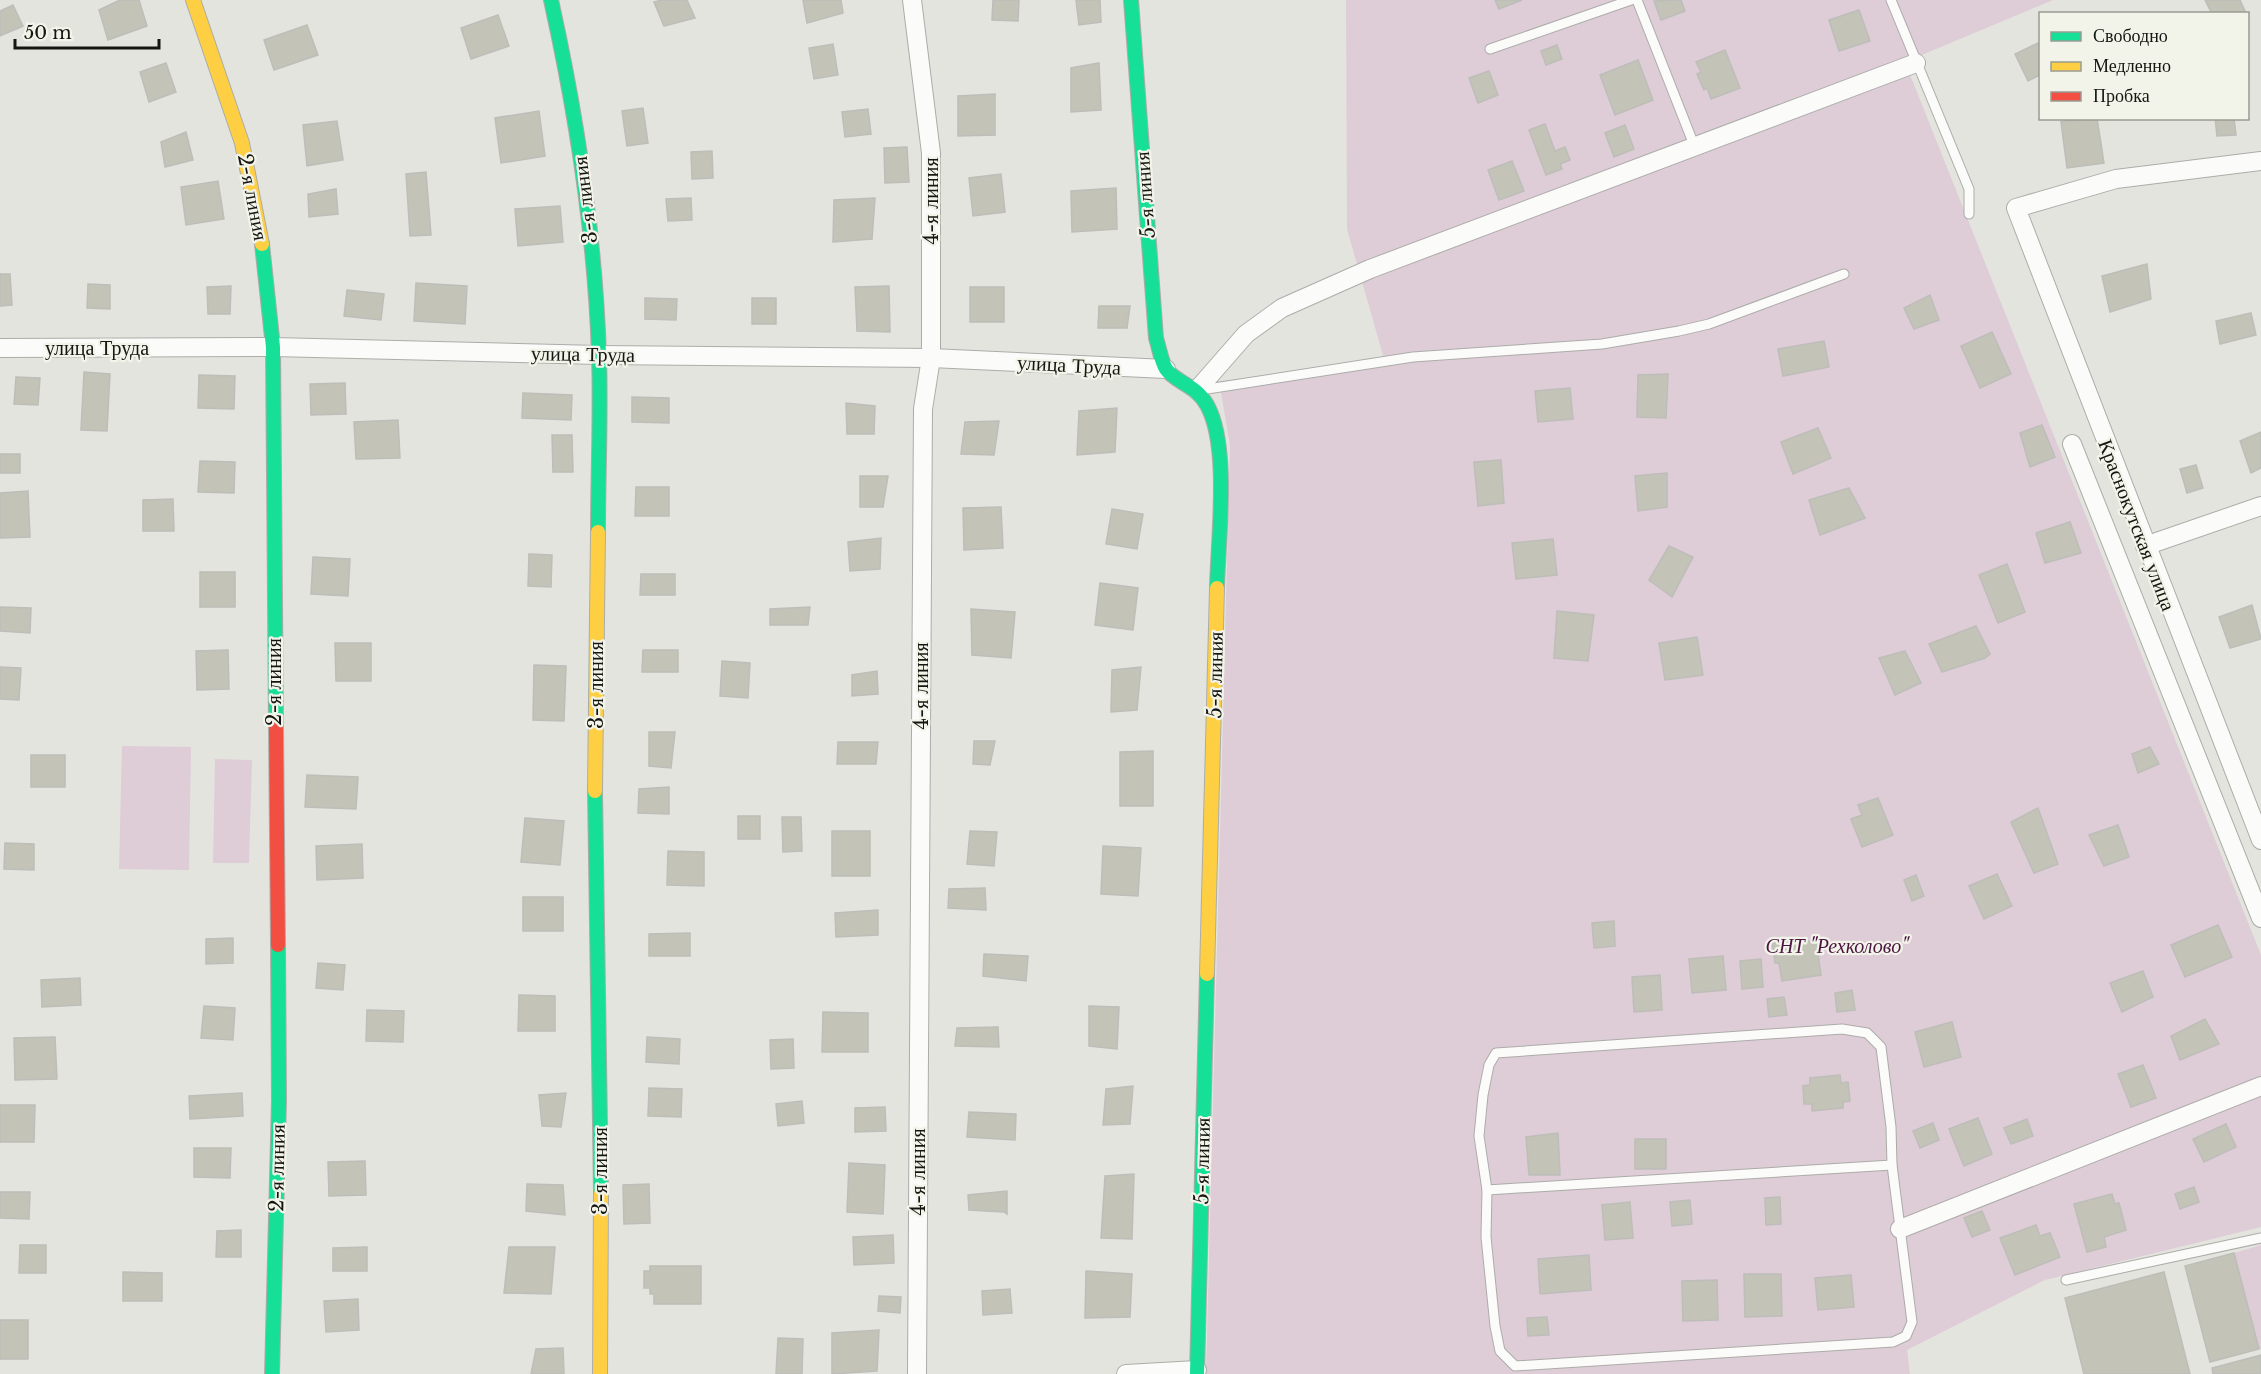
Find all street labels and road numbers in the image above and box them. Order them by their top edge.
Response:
street label: 5-я линия [1130,151,1160,239]
street label: 2-я линия [233,152,273,242]
street label: 3-я линия [568,155,602,245]
street label: 4-я линия [919,157,943,245]
street label: улица Труда [45,336,149,360]
street label: улица Труда [531,341,635,367]
street label: улица Труда [1016,350,1122,380]
street label: Краснокутская улица [2093,436,2181,614]
street label: 5-я линия [1202,631,1228,719]
street label: 2-я линия [262,638,286,726]
street label: 3-я линия [584,641,608,729]
street label: 4-я линия [909,642,933,730]
street label: 5-я линия [1189,1117,1215,1205]
street label: 2-я линия [264,1124,290,1212]
street label: 3-я линия [588,1127,612,1215]
street label: 4-я линия [906,1128,930,1216]

